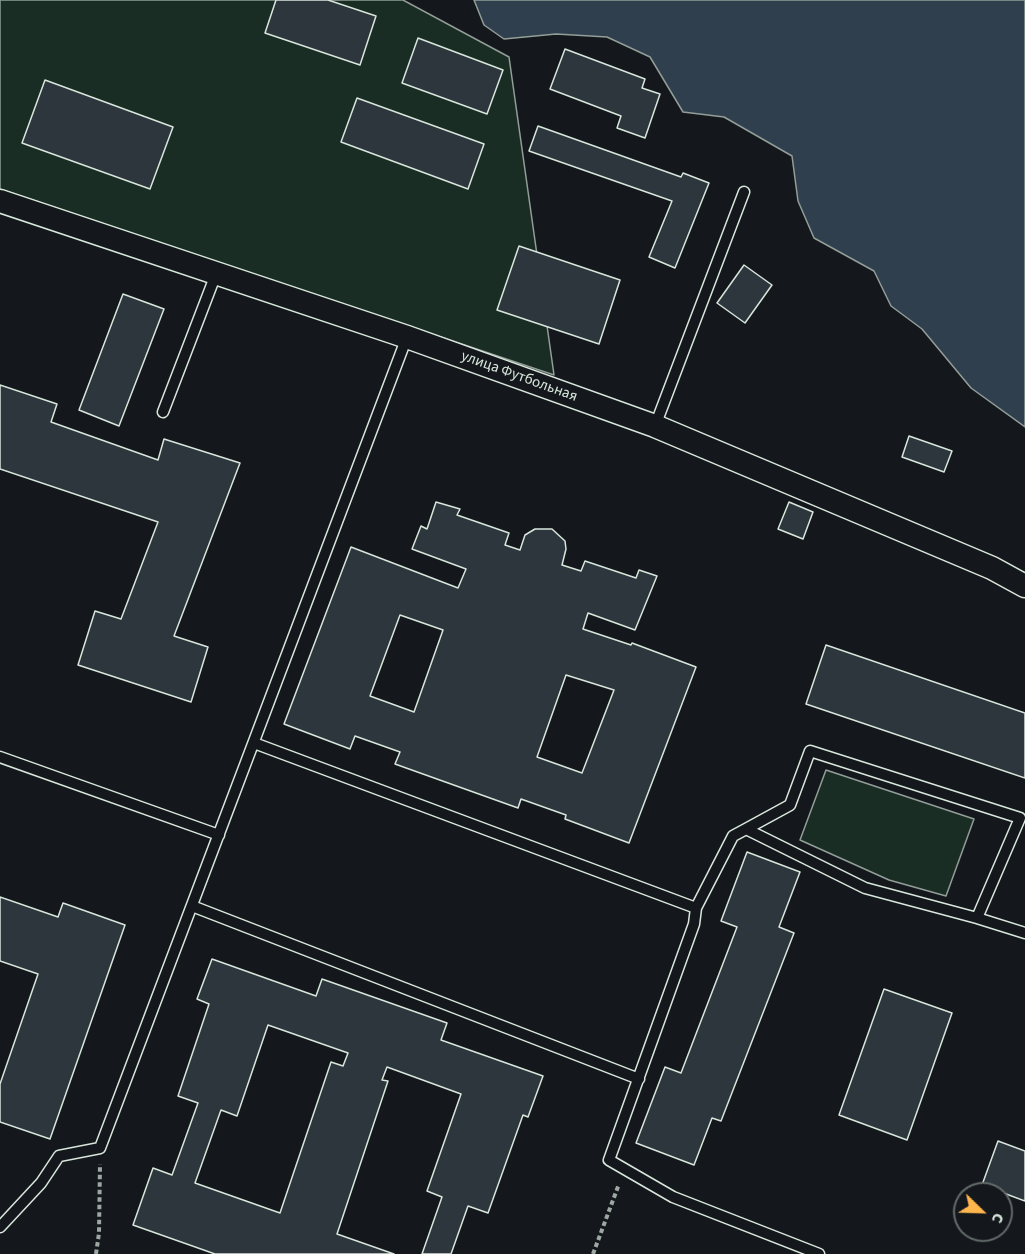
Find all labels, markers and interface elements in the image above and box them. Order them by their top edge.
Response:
street label: улица Футбольная [458,348,580,406]
north arrow [953,1182,1013,1242]
text: С [986,1210,1010,1227]

